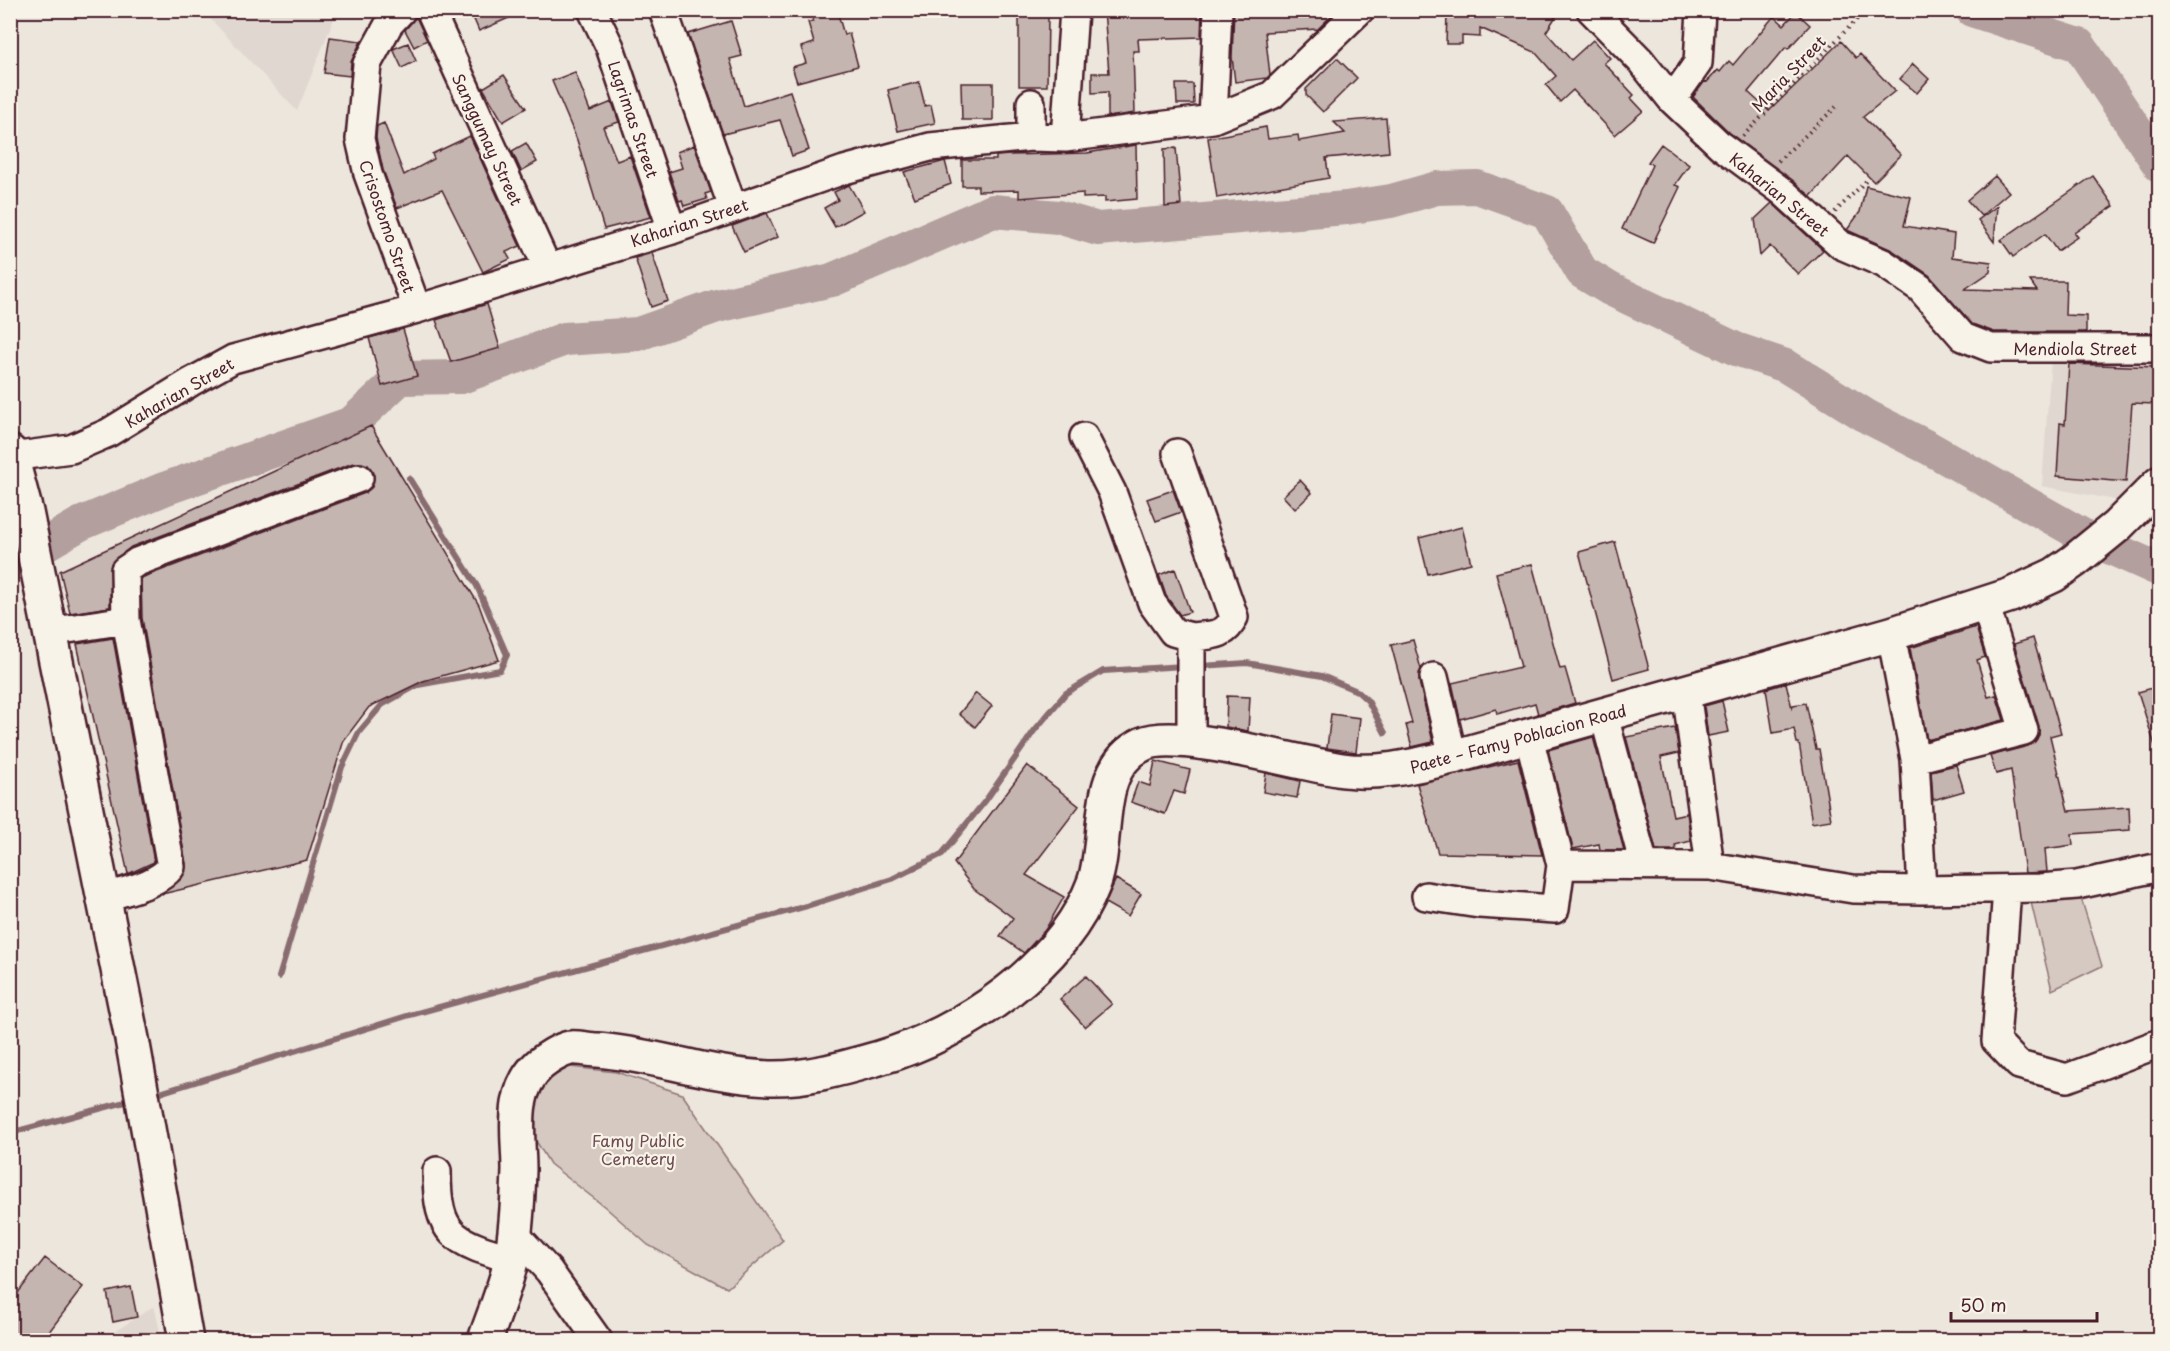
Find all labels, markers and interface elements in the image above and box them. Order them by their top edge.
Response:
street label: Maria Street [1745,29,1831,117]
street label: Lagrimas Street [603,57,665,181]
street label: Sanggumay Street [447,69,529,210]
street label: Kaharian Street [1725,146,1835,242]
street label: Crisostomo Street [354,156,422,296]
street label: Kaharian Street [627,192,751,252]
street label: Mendiola Street [2013,336,2137,360]
street label: Kaharian Street [120,351,238,433]
street label: Paete – Famy Poblacion Road [1407,698,1629,778]
park label: Famy Public Cemetery [592,1128,684,1170]
scale bar [1951,1285,2096,1323]
text: 50 m [1960,1291,2007,1318]

